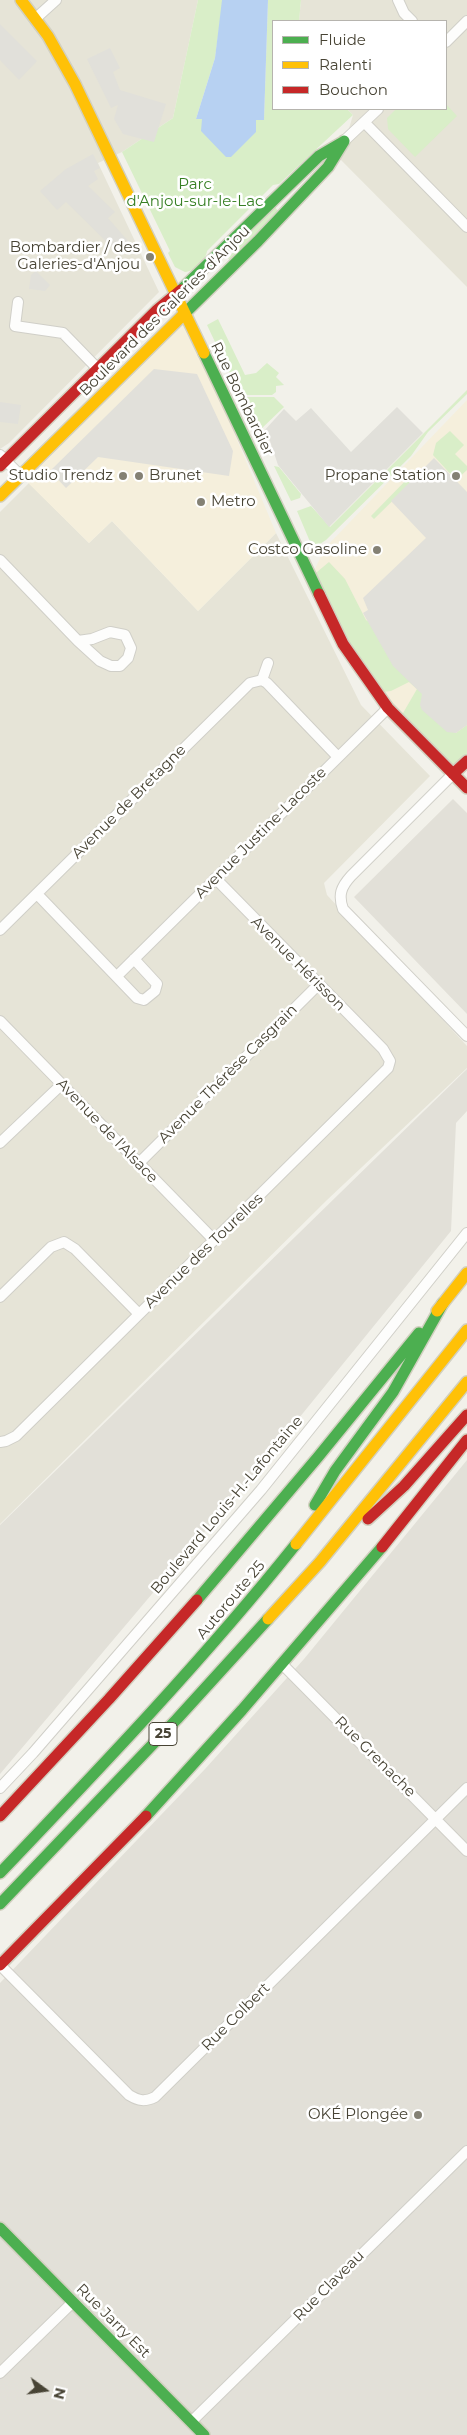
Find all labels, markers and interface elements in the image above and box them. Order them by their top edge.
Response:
legend [272,20,447,110]
text: Fluide [319,30,366,49]
text: Ralenti [319,55,372,74]
text: Bouchon [319,80,388,99]
park label: Parc d'Anjou-sur-le-Lac [127,176,263,211]
street label: Boulevard des Galeries-d'Anjou [76,222,254,400]
place label: Bombardier / des Galeries-d'Anjou [10,239,140,274]
marker: Bombardier / des Galeries-d'Anjou [144,251,156,263]
street label: Rue Bombardier [207,339,277,459]
place label: Studio Trendz [9,467,113,485]
place label: Brunet [149,467,202,485]
place label: Propane Station [325,467,446,485]
marker: Studio Trendz [117,470,129,482]
marker: Brunet [133,470,145,482]
marker: Propane Station [450,470,462,482]
place label: Metro [211,493,256,511]
marker: Metro [195,496,207,508]
place label: Costco Gasoline [248,541,367,559]
marker: Costco Gasoline [371,544,383,556]
street label: Avenue de Bretagne [68,741,190,863]
street label: Avenue Justine-Lacoste [192,764,330,902]
street label: Avenue Hérisson [247,913,349,1015]
street label: Avenue Thérèse Casgrain [155,1001,301,1147]
street label: Avenue de l'Alsace [52,1075,162,1187]
street label: Avenue des Tourelles [141,1190,267,1312]
street label: Boulevard Louis-H.-Lafontaine [147,1412,307,1598]
street label: Autoroute 25 [193,1557,269,1643]
street label: Rue Grenache [331,1713,419,1801]
road number: 25 [149,1722,177,1746]
street label: Rue Colbert [198,1979,274,2055]
place label: OKÉ Plongée [308,2106,408,2124]
marker: OKÉ Plongée [412,2109,424,2121]
street label: Rue Claveau [290,2247,368,2325]
street label: Rue Jarry Est [72,2280,154,2362]
north arrow [20,2365,70,2415]
text: N [49,2386,70,2401]

